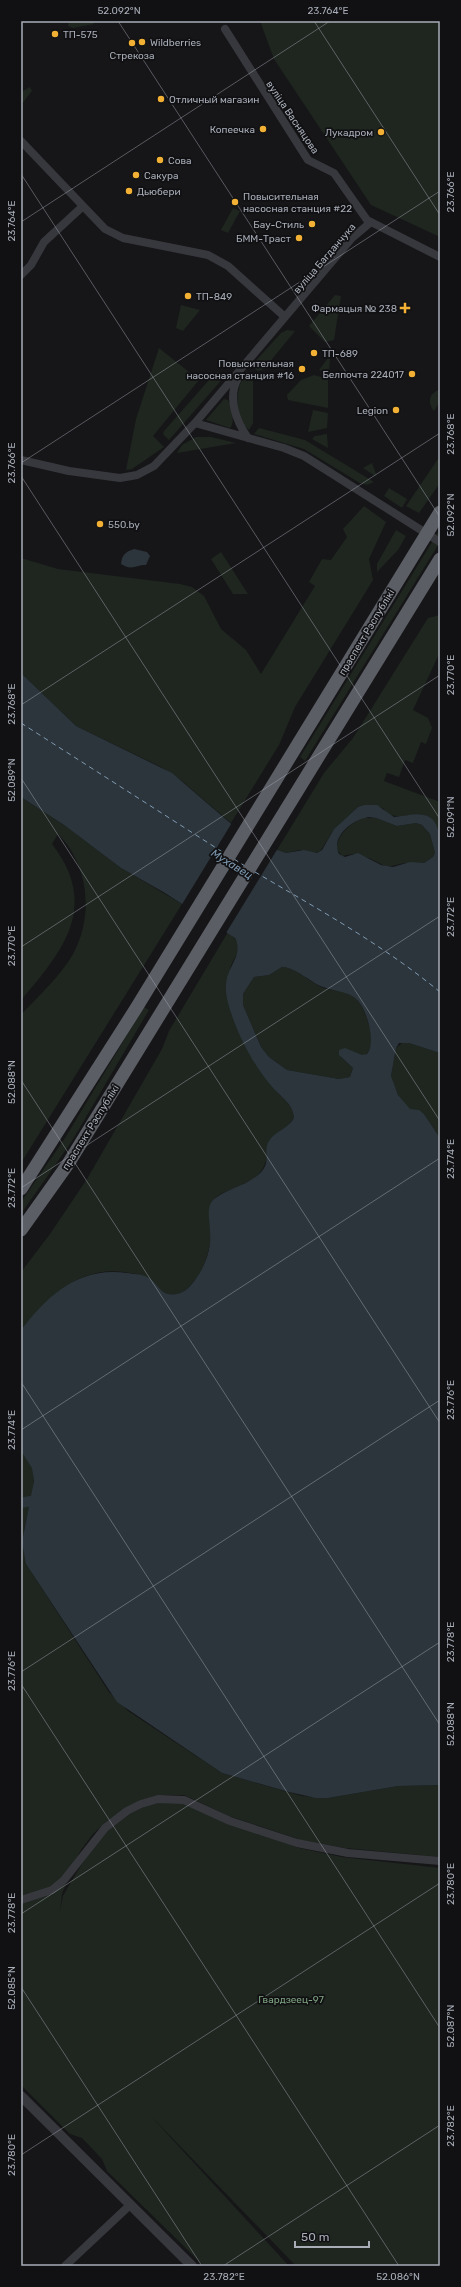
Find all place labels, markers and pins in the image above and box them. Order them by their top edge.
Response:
marker: ТП-575 [50,29,60,39]
place label: ТП-575 [63,29,98,41]
marker: Wildberries [137,37,147,47]
place label: Wildberries [150,37,201,49]
marker: Стрекоза [127,38,137,48]
place label: Стрекоза [110,50,154,62]
marker: Отличный магазин [156,94,166,104]
place label: Отличный магазин [169,94,259,106]
place label: Копеечка [210,124,255,136]
marker: Копеечка [258,124,268,134]
place label: Лукадром [325,127,373,139]
marker: Лукадром [376,127,386,137]
marker: Сова [155,155,165,165]
place label: Сова [168,155,192,167]
marker: Сакура [131,170,141,180]
place label: Сакура [144,170,179,182]
marker: Дьюбери [124,186,134,196]
place label: Дьюбери [137,186,181,198]
place label: Повысительная насосная станция #22 [243,191,352,215]
marker: Повысительная насосная станция #22 [230,197,240,207]
place label: Бау-Стиль [253,219,304,231]
marker: Бау-Стиль [307,219,317,229]
place label: БММ-Траст [236,233,291,245]
marker: БММ-Траст [294,233,304,243]
marker: ТП-849 [183,291,193,301]
place label: ТП-849 [196,291,232,303]
place label: Фармацыя № 238 [311,303,397,315]
marker: Фармацыя № 238 [400,303,410,313]
marker: ТП-689 [309,348,319,358]
place label: ТП-689 [322,348,358,360]
place label: Повысительная насосная станция #16 [186,358,294,382]
marker: Повысительная насосная станция #16 [297,364,307,374]
place label: Белпочта 224017 [322,369,404,381]
marker: Белпочта 224017 [407,369,417,379]
place label: Legion [357,405,388,417]
marker: Legion [391,405,401,415]
marker: 550.by [95,519,105,529]
place label: 550.by [108,519,140,531]

